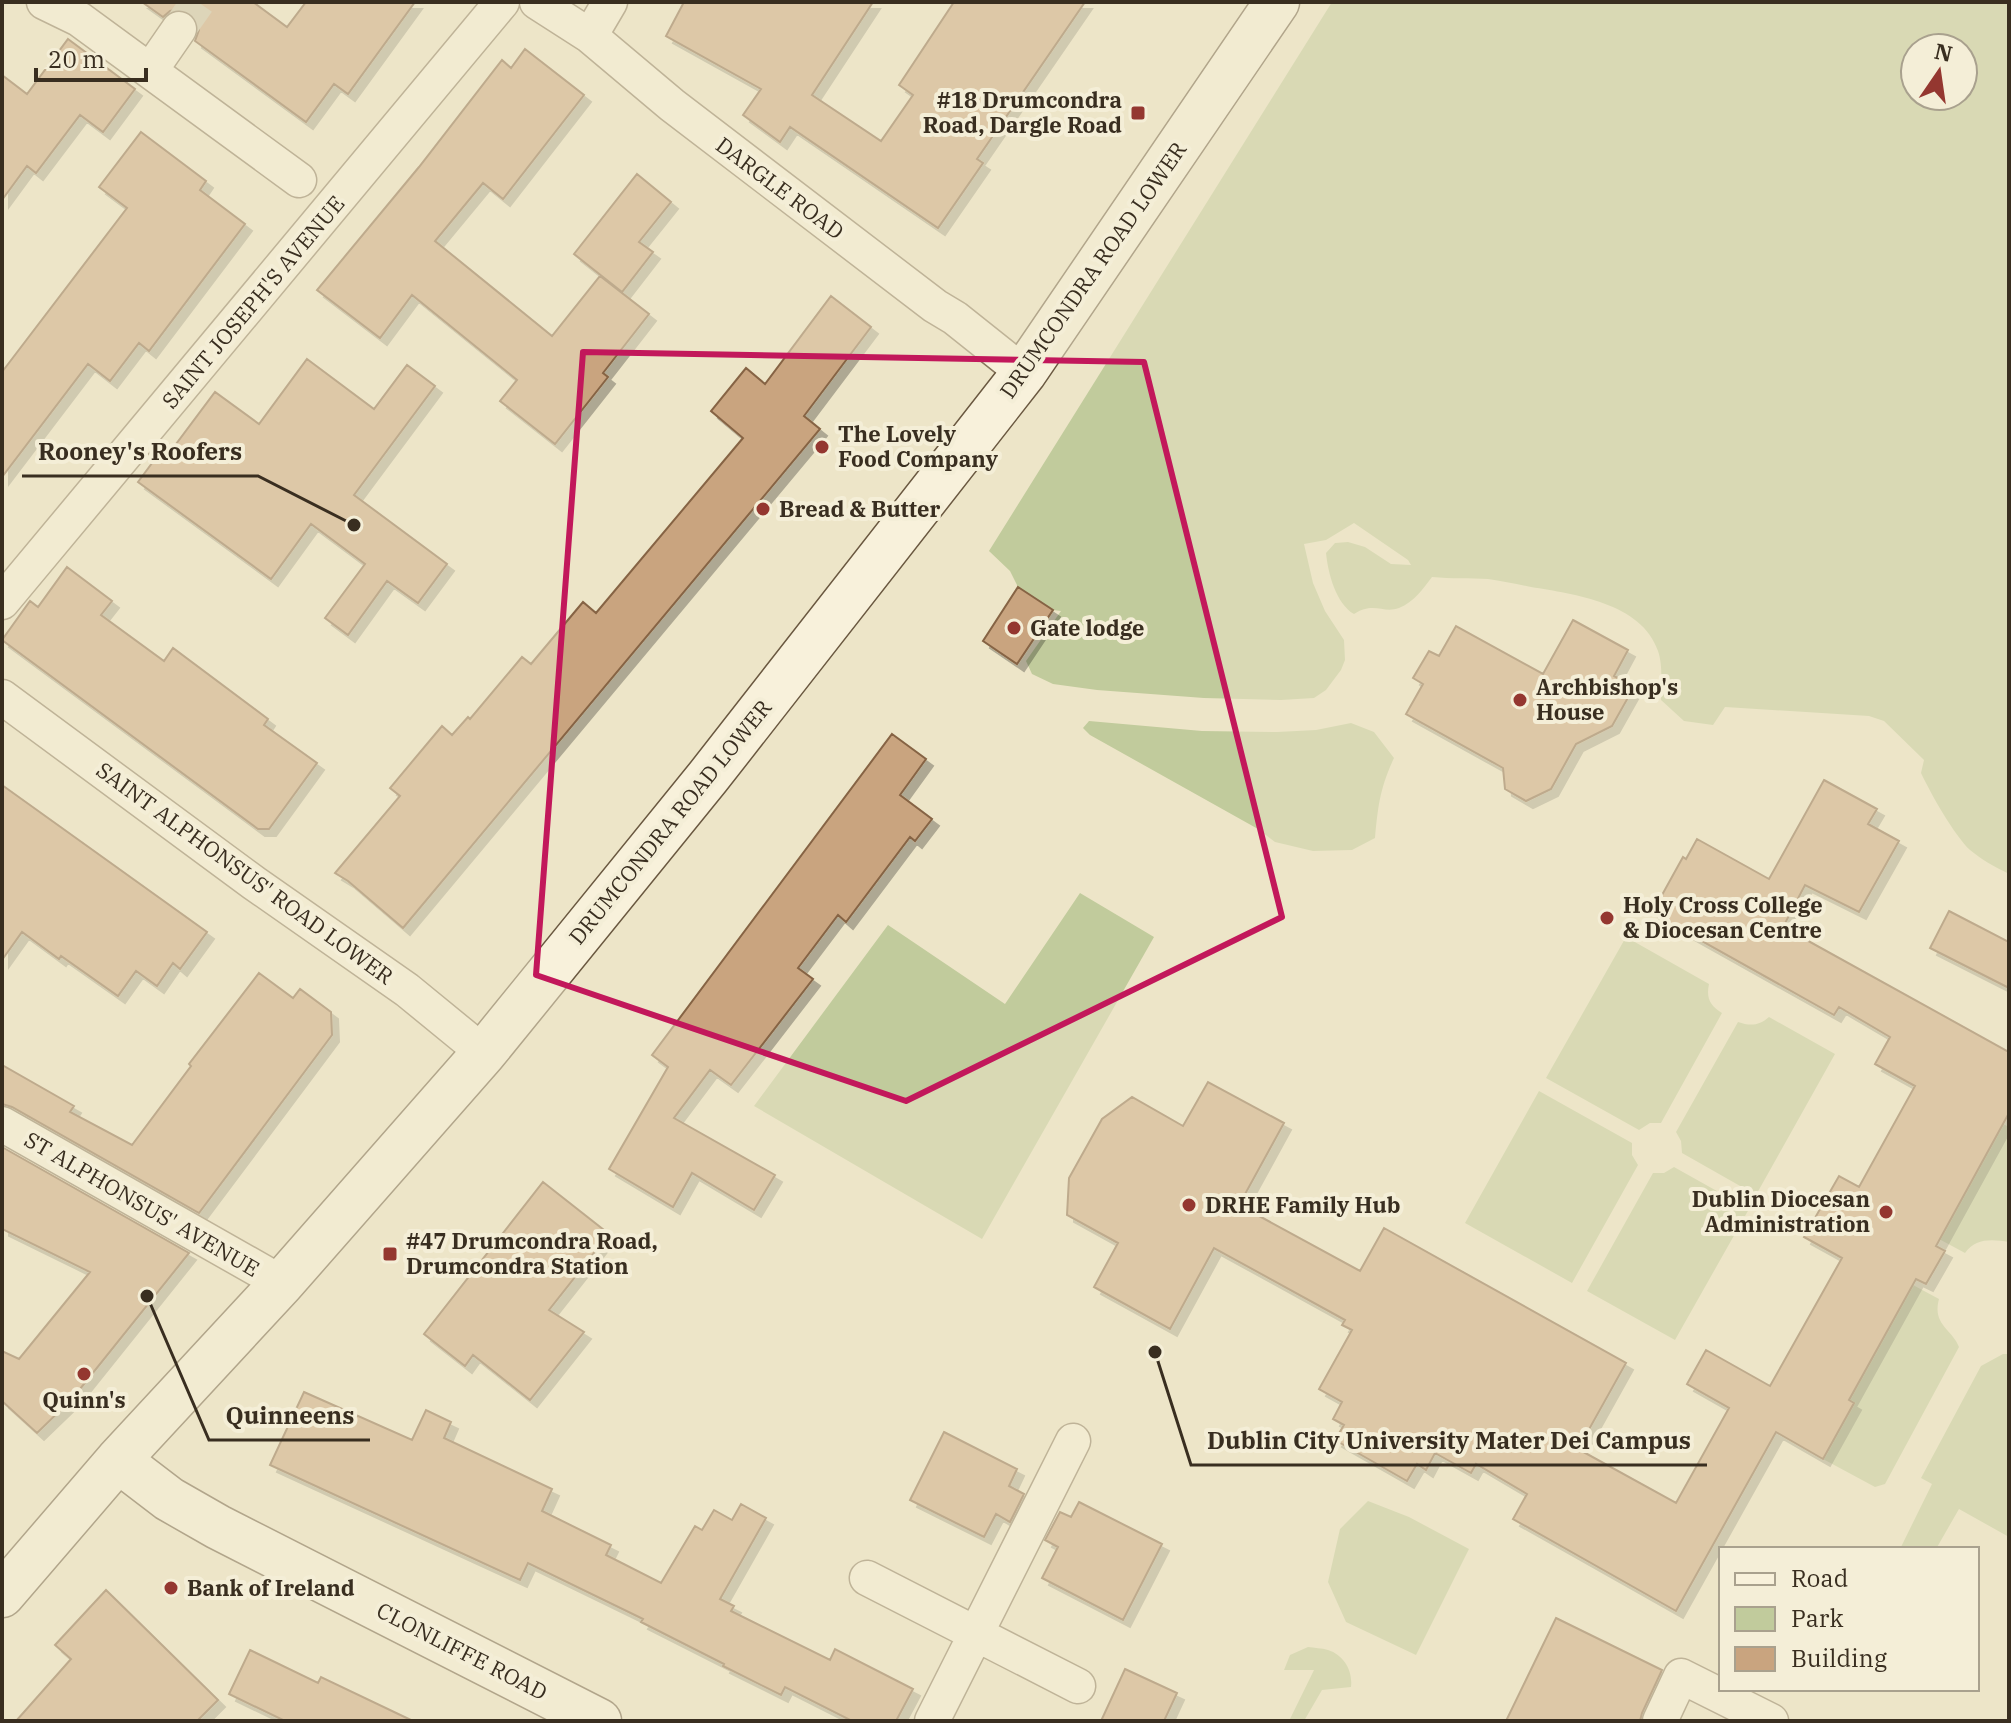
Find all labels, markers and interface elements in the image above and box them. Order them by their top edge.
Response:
scale bar [36,32,146,82]
north arrow [1899,32,1979,112]
text: N [1932,36,1955,68]
text: 20 m [48,43,105,75]
place label: #18 Drumcondra Road, Dargle Road [923,85,1122,139]
marker: #18 Drumcondra Road, Dargle Road [1129,104,1147,122]
street label: DARGLE ROAD [710,130,850,245]
street label: DRUMCONDRA ROAD LOWER [993,136,1193,404]
street label: SAINT JOSEPH'S AVENUE [155,189,350,414]
place label: The Lovely Food Company [838,419,999,473]
callout: Rooney's Roofers [22,428,258,476]
text: Rooney's Roofers [38,435,242,467]
marker: The Lovely Food Company [813,438,831,456]
place label: Bread & Butter [779,494,940,523]
marker: Bread & Butter [754,500,772,518]
place label: Gate lodge [1030,613,1145,642]
marker: Gate lodge [1005,619,1023,637]
place label: Archbishop's House [1536,672,1678,726]
marker: Archbishop's House [1511,691,1529,709]
street label: DRUMCONDRA ROAD LOWER [562,693,778,950]
street label: SAINT ALPHONSUS' ROAD LOWER [91,755,400,990]
place label: Holy Cross College & Diocesan Centre [1623,890,1823,944]
marker: Holy Cross College & Diocesan Centre [1598,909,1616,927]
street label: ST ALPHONSUS' AVENUE [20,1124,265,1283]
place label: Dublin Diocesan Administration [1692,1184,1870,1238]
place label: DRHE Family Hub [1205,1190,1400,1219]
marker: DRHE Family Hub [1180,1196,1198,1214]
marker: Dublin Diocesan Administration [1877,1203,1895,1221]
place label: #47 Drumcondra Road, Drumcondra Station [406,1226,658,1280]
marker: #47 Drumcondra Road, Drumcondra Station [381,1245,399,1263]
marker: Quinn's [75,1365,93,1383]
place label: Quinn's [42,1385,126,1414]
callout: Quinneens [209,1392,370,1440]
text: Quinneens [226,1399,354,1431]
callout: Dublin City University Mater Dei Campus [1191,1417,1707,1465]
text: Dublin City University Mater Dei Campus [1207,1424,1691,1456]
legend [1719,1547,1979,1691]
text: Road [1791,1562,1848,1594]
place label: Bank of Ireland [187,1573,355,1602]
marker: Bank of Ireland [162,1579,180,1597]
street label: CLONLIFFE ROAD [372,1595,552,1706]
text: Park [1791,1602,1843,1634]
text: Building [1791,1642,1887,1674]

